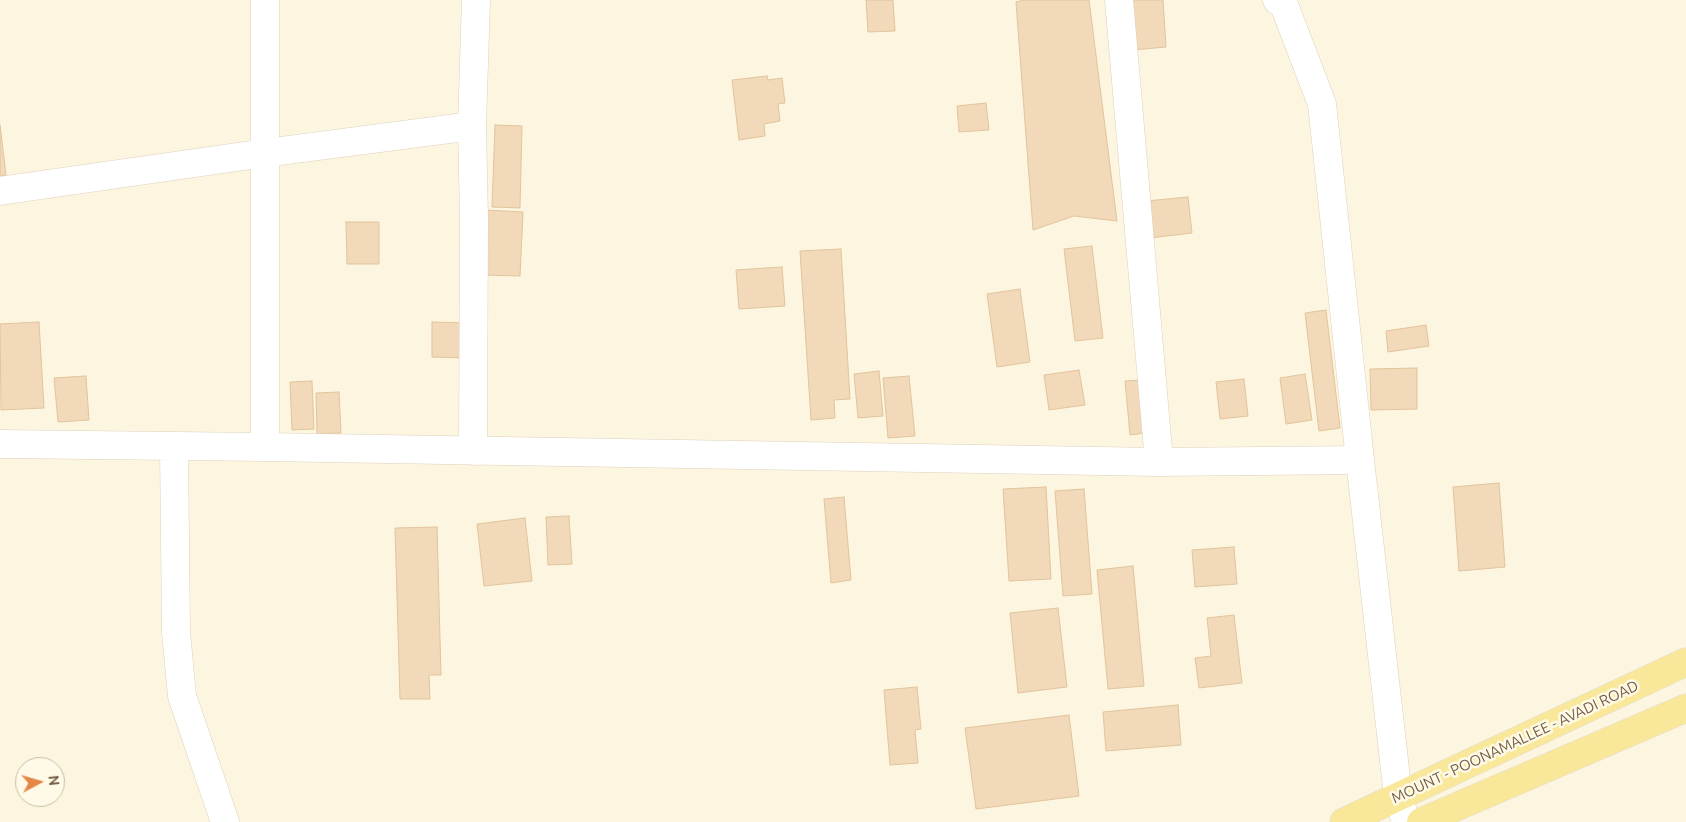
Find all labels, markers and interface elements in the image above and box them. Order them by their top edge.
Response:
street label: MOUNT - POONAMALLEE - AVADI ROAD [1389,677,1641,807]
north arrow [15,757,65,807]
text: N [45,774,62,787]

